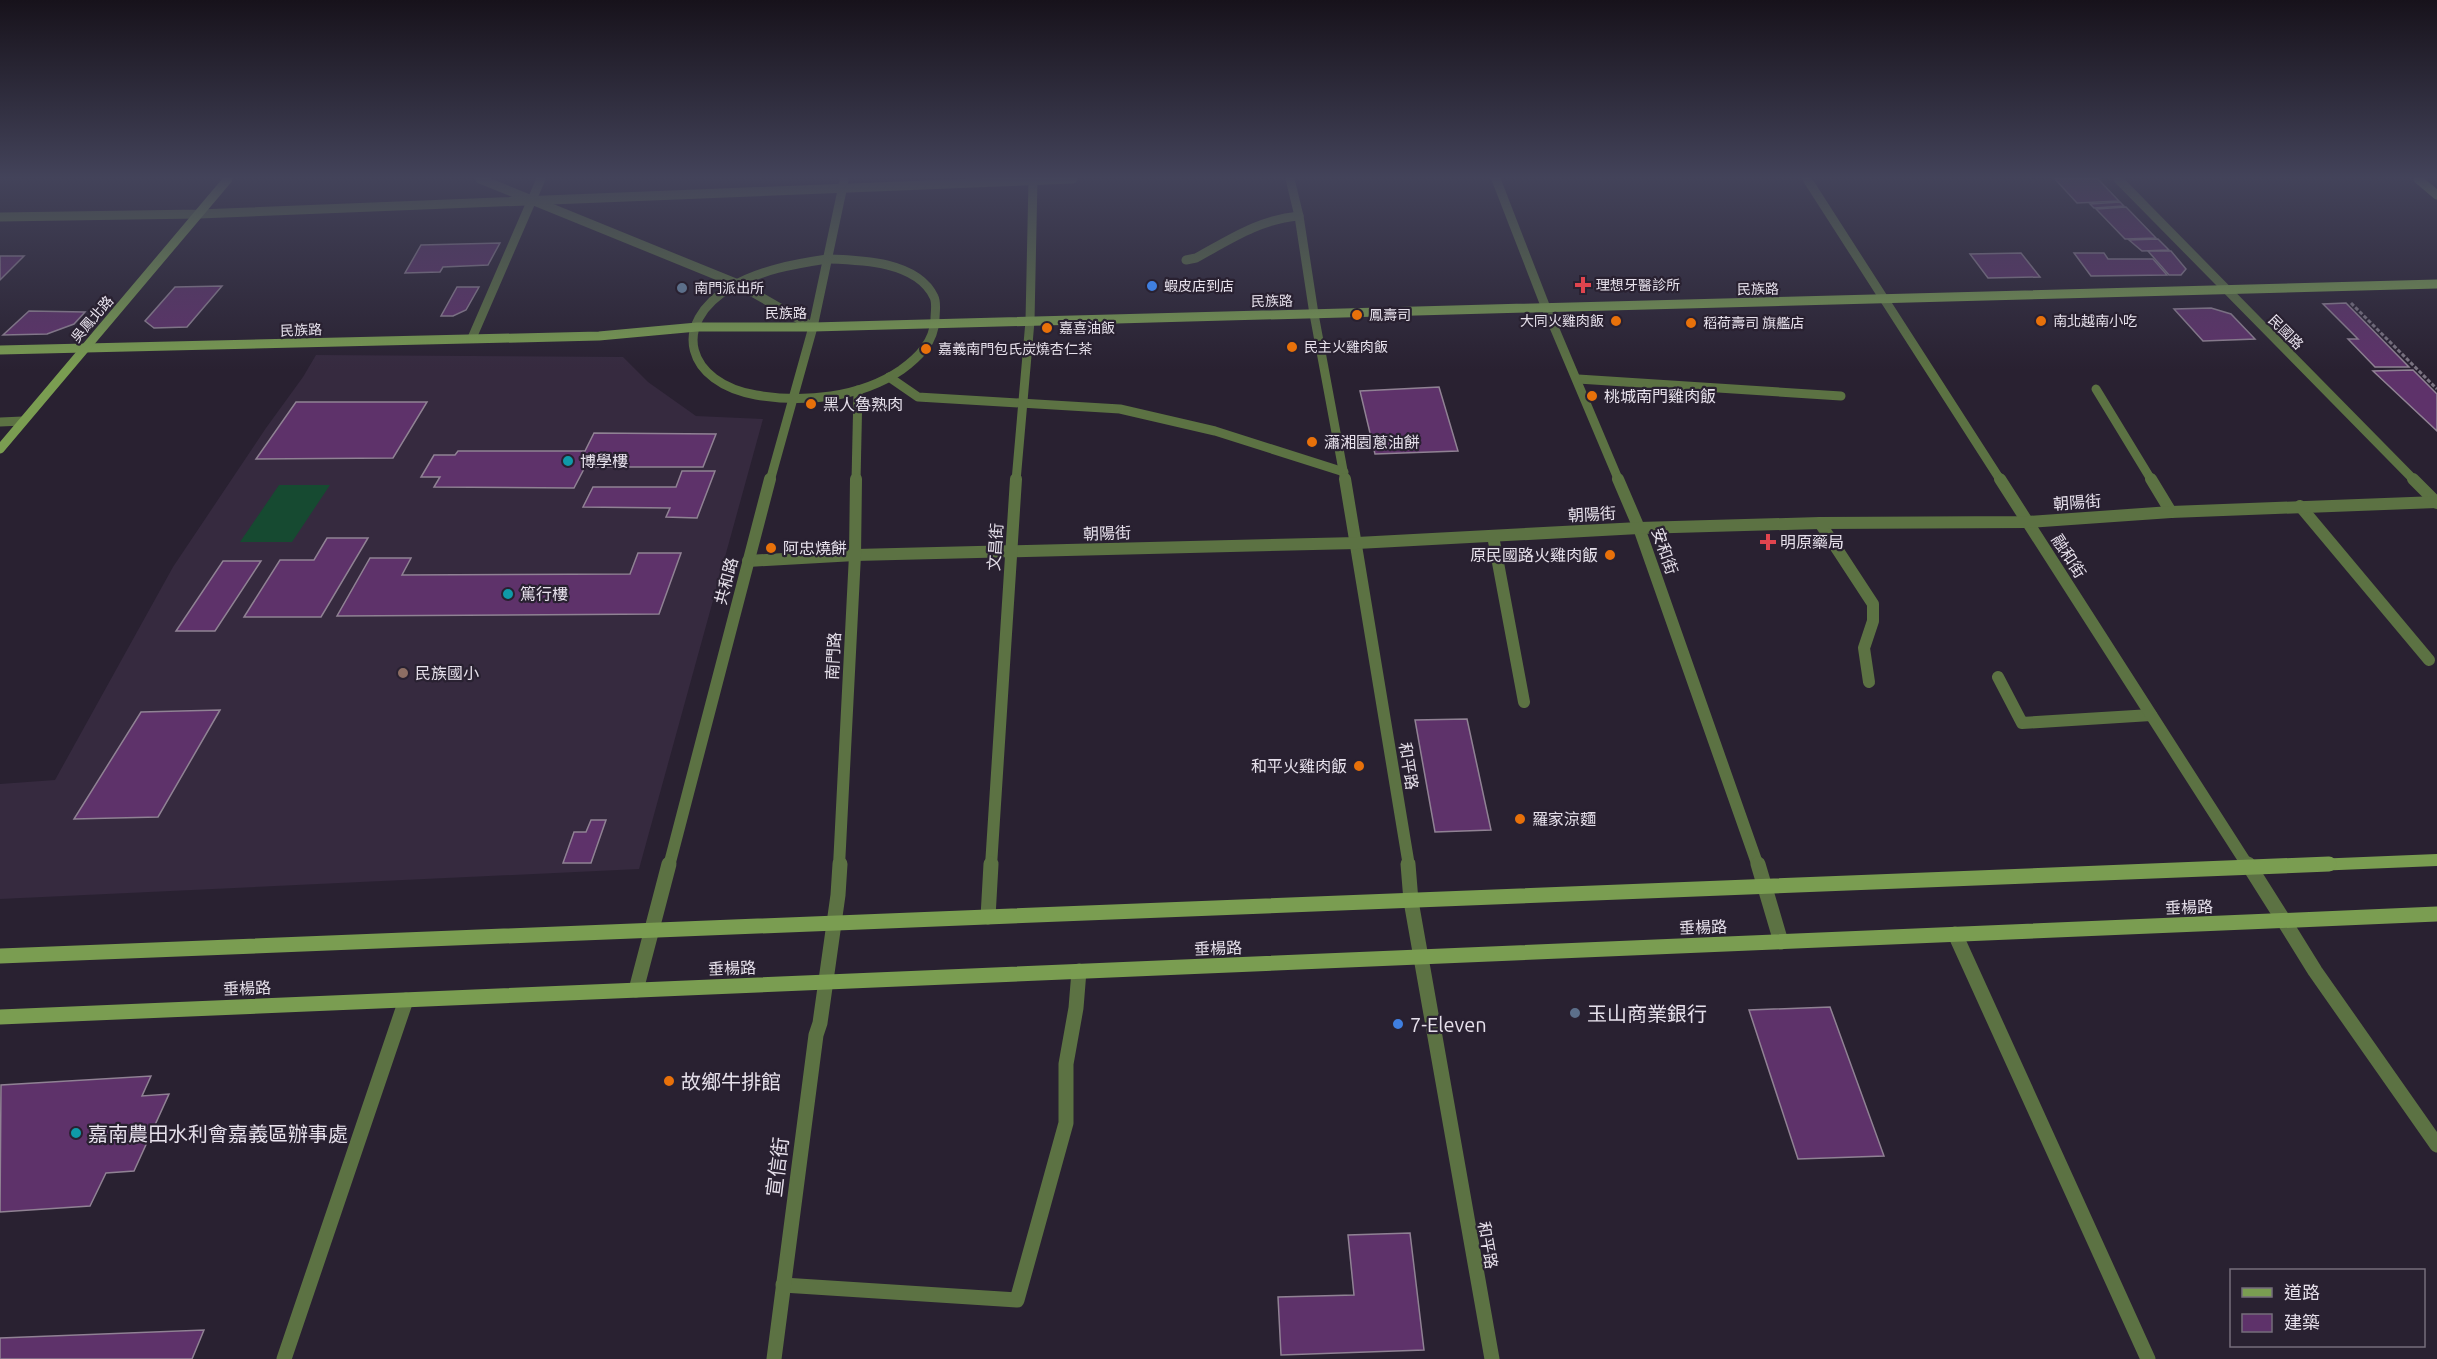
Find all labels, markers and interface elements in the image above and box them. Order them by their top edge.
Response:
marker: 理想牙醫診所 [1574,276,1592,294]
place label: 理想牙醫診所 [1596,277,1680,293]
place label: 蝦皮店到店 [1164,278,1234,294]
marker: 蝦皮店到店 [1145,279,1159,293]
place label: 南門派出所 [694,280,764,296]
marker: 南門派出所 [675,281,689,295]
street label: 民族路 [1737,281,1779,297]
street label: 吳鳳北路 [68,293,116,345]
street label: 民族路 [1251,293,1293,309]
street label: 民族路 [765,305,807,321]
place label: 鳳壽司 [1369,307,1411,323]
marker: 鳳壽司 [1350,308,1364,322]
street label: 民國路 [2265,311,2307,353]
place label: 大同火雞肉飯 [1520,313,1604,329]
place label: 南北越南小吃 [2053,313,2137,329]
marker: 大同火雞肉飯 [1609,314,1623,328]
marker: 南北越南小吃 [2034,314,2048,328]
place label: 稻荷壽司 旗艦店 [1703,315,1804,331]
marker: 稻荷壽司 旗艦店 [1684,316,1698,330]
place label: 嘉喜油飯 [1059,320,1115,336]
street label: 民族路 [280,321,322,339]
marker: 嘉喜油飯 [1040,321,1054,335]
place label: 民主火雞肉飯 [1304,339,1388,355]
marker: 民主火雞肉飯 [1285,340,1299,354]
place label: 嘉義南門包氏炭燒杏仁茶 [938,341,1092,357]
marker: 嘉義南門包氏炭燒杏仁茶 [919,342,933,356]
place label: 桃城南門雞肉飯 [1604,387,1716,405]
marker: 桃城南門雞肉飯 [1585,389,1599,403]
place label: 黑人魯熟肉 [823,395,903,413]
marker: 黑人魯熟肉 [804,397,818,411]
place label: 瀟湘園蔥油餅 [1324,433,1420,451]
marker: 瀟湘園蔥油餅 [1305,435,1319,449]
place label: 博學樓 [580,452,628,470]
marker: 博學樓 [561,454,575,468]
street label: 朝陽街 [2052,491,2102,513]
street label: 朝陽街 [1568,504,1616,524]
street label: 文昌街 [984,522,1006,572]
street label: 朝陽街 [1083,523,1131,543]
street label: 安和街 [1649,525,1681,577]
street label: 融和街 [2048,531,2090,581]
place label: 明原藥局 [1780,533,1844,551]
marker: 明原藥局 [1761,535,1775,549]
place label: 阿忠燒餅 [783,539,847,557]
marker: 阿忠燒餅 [764,541,778,555]
place label: 原民國路火雞肉飯 [1470,546,1598,564]
marker: 原民國路火雞肉飯 [1603,548,1617,562]
street label: 共和路 [711,555,741,607]
place label: 篤行樓 [520,585,568,603]
marker: 篤行樓 [501,587,515,601]
street label: 南門路 [823,632,843,680]
place label: 民族國小 [415,664,479,682]
marker: 民族國小 [396,666,410,680]
street label: 和平路 [1396,741,1422,791]
place label: 和平火雞肉飯 [1251,757,1347,775]
marker: 和平火雞肉飯 [1352,759,1366,773]
place label: 羅家涼麵 [1532,810,1596,828]
marker: 羅家涼麵 [1513,812,1527,826]
street label: 垂楊路 [2165,897,2213,917]
street label: 垂楊路 [1679,917,1727,937]
street label: 垂楊路 [1194,938,1242,958]
street label: 垂楊路 [708,958,756,978]
street label: 垂楊路 [223,978,271,998]
place label: 玉山商業銀行 [1587,1002,1707,1025]
marker: 玉山商業銀行 [1568,1006,1582,1020]
place label: 7-Eleven [1410,1013,1487,1036]
marker: 7-Eleven [1391,1017,1405,1031]
place label: 故鄉牛排館 [681,1070,781,1093]
marker: 故鄉牛排館 [662,1074,676,1088]
place label: 嘉南農田水利會嘉義區辦事處 [88,1122,348,1145]
marker: 嘉南農田水利會嘉義區辦事處 [69,1126,83,1140]
street label: 宣信街 [762,1136,792,1198]
street label: 和平路 [1475,1220,1501,1270]
legend [2230,1269,2425,1347]
text: 道路 [2284,1282,2320,1302]
text: 建築 [2284,1312,2320,1332]

